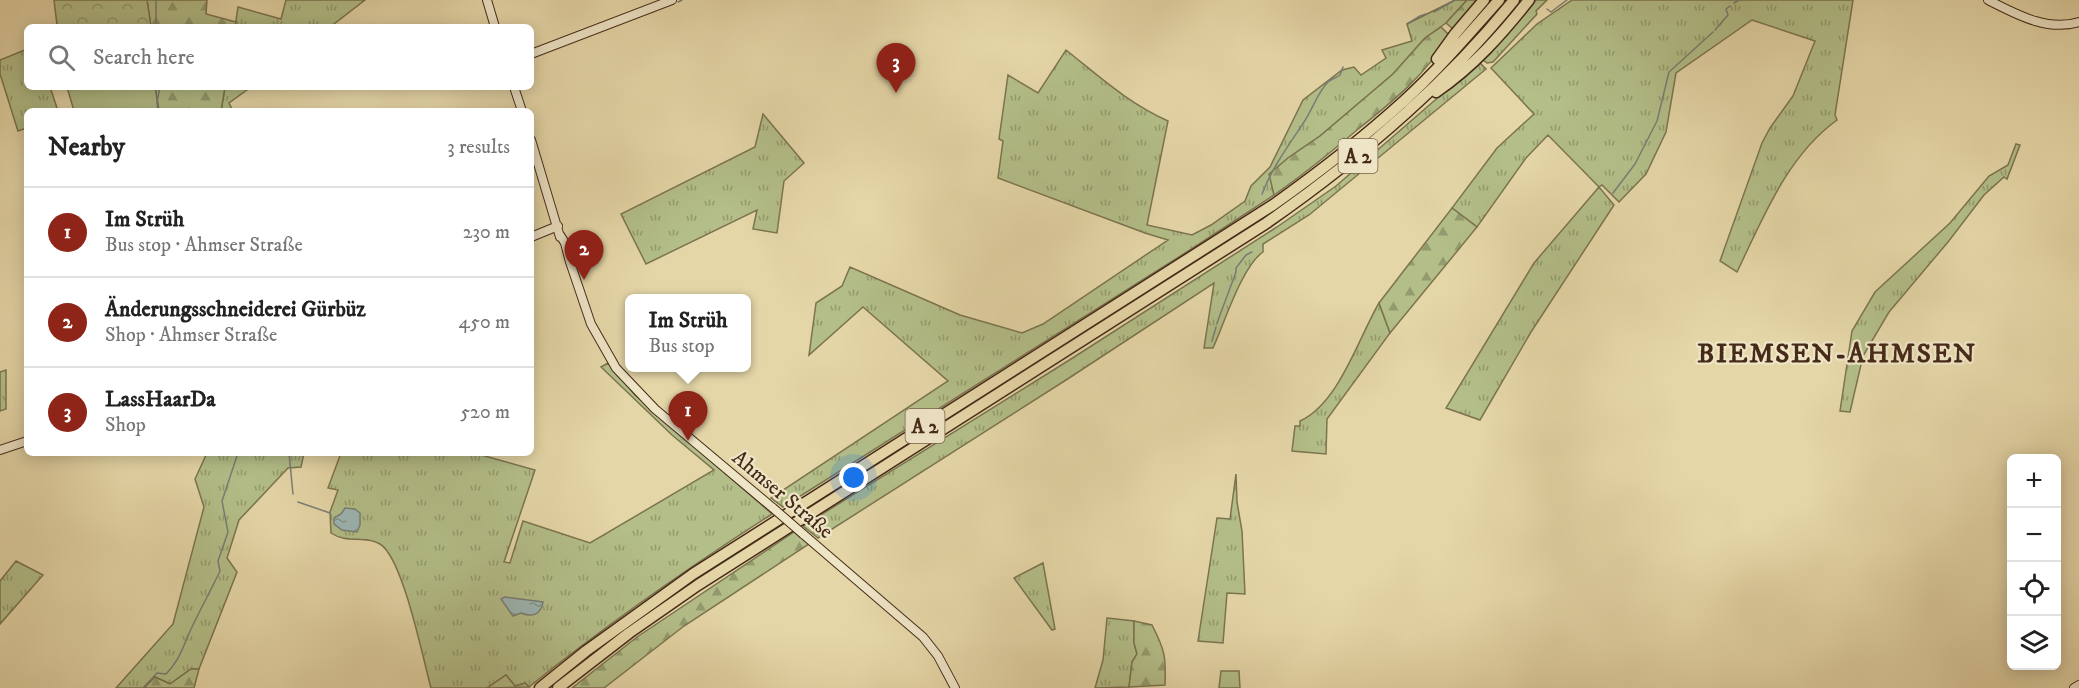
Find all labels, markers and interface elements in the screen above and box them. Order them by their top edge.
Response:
search box [24,24,534,90]
icon: search [45,41,78,74]
text: Search here [93,44,195,71]
pin: 3 [876,44,916,93]
text: Nearby [48,131,125,164]
text: 3 results [447,135,510,160]
road number: A 2 [1338,139,1378,173]
text: Im Strüh [105,206,184,233]
text: 1 [64,220,71,245]
text: 230 m [463,220,510,245]
pin: 2 [564,230,604,280]
text: Bus stop · Ahmser Straße [105,233,303,258]
popup [625,294,751,372]
text: Änderungsschneiderei Gürbüz [105,296,366,323]
text: Im Strüh [648,307,728,334]
text: 2 [63,310,72,335]
text: 450 m [459,310,510,335]
text: Shop · Ahmser Straße [105,323,277,348]
text: Bus stop [648,334,715,359]
district label: BIEMSEN-AHMSEN [1697,337,1977,371]
text: LassHaarDa [105,386,216,413]
pin: 1 [668,392,708,441]
text: 3 [64,400,71,425]
text: 520 m [460,400,510,425]
road number: A 2 [906,409,944,443]
text: Shop [105,413,146,438]
street label: Ahmser Straße [726,445,838,545]
map controls [2007,454,2061,670]
button: + [2007,454,2061,508]
your location [839,463,868,492]
button: − [2007,508,2061,562]
button: locate [2007,562,2061,616]
button: layers [2007,616,2061,670]

